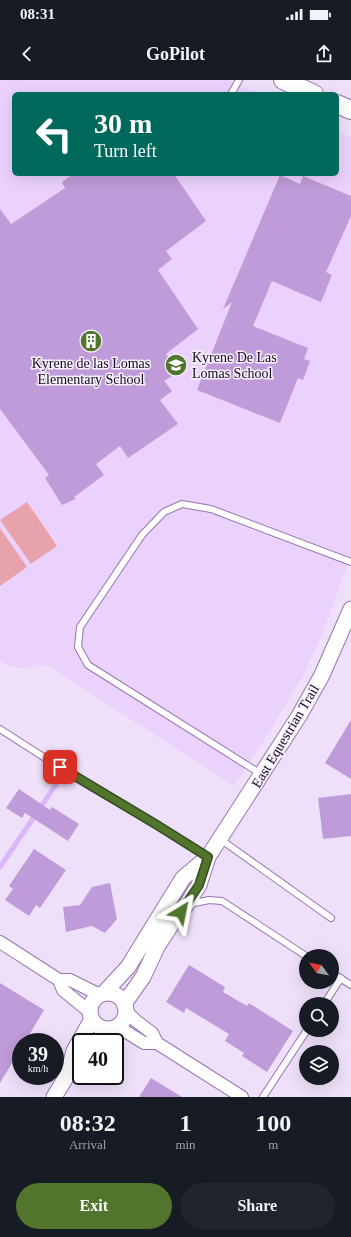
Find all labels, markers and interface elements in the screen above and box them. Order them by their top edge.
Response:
text: 08:31 [20,6,55,22]
icon: back [16,43,38,65]
icon: share [313,43,335,65]
text: GoPilot [146,44,205,64]
icon: left [28,108,80,160]
text: 30 m [94,108,152,139]
text: Turn left [94,141,157,161]
building icon: Kyrene de las Lomas Elementary School [78,328,104,354]
place label: Kyrene De Las Lomas School [192,350,277,381]
school or university icon: Kyrene De Las Lomas School [163,352,189,378]
place label: Kyrene de las Lomas Elementary School [32,356,150,387]
street label: East Equestrian Trail [249,682,322,790]
pin [43,750,77,784]
icon: arrive [49,756,71,778]
position arrow [160,891,202,933]
north arrow [299,949,339,989]
map controls [299,949,339,1085]
button: search [299,997,339,1037]
speed limit sign: 40 [72,1033,124,1085]
text: 39 [28,1043,48,1065]
button: layers [299,1045,339,1085]
text: km/h [28,1063,48,1074]
text: 08:32 [60,1110,116,1136]
text: 1 [179,1110,191,1136]
text: 100 [255,1110,291,1136]
text: Arrival [69,1137,106,1152]
text: min [175,1137,196,1152]
text: m [268,1137,278,1152]
button: Exit [16,1183,172,1229]
button: Share [180,1183,335,1229]

